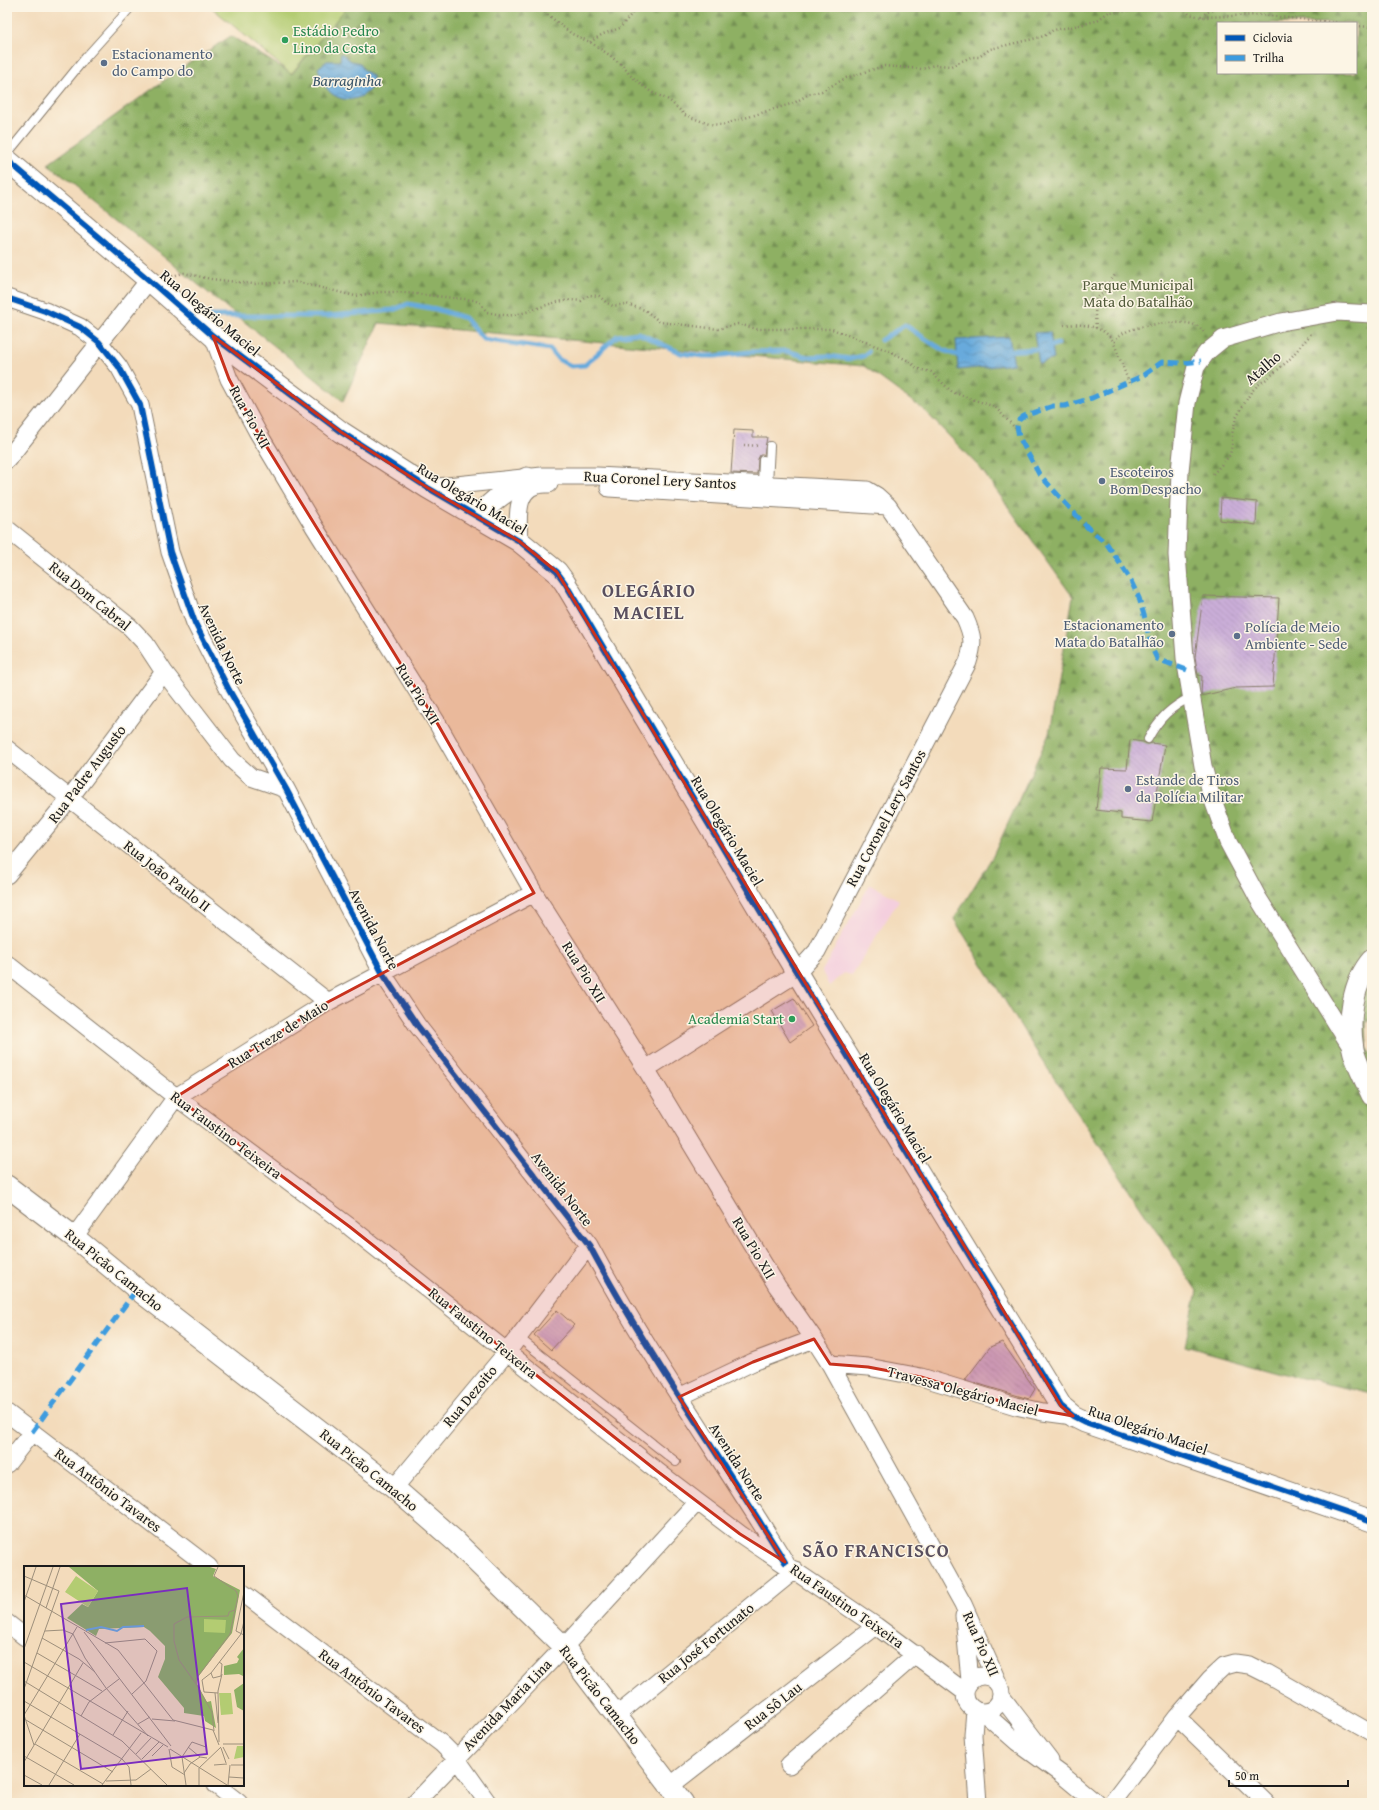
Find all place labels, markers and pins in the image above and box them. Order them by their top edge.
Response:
place label: Estádio Pedro Lino da Costa [293,20,379,58]
marker: Estádio Pedro Lino da Costa [280,35,290,45]
place label: Estacionamento do Campo do [112,43,213,81]
marker: Estacionamento do Campo do [99,58,109,68]
place label: Escoteiros Bom Despacho [1110,461,1202,499]
marker: Escoteiros Bom Despacho [1097,476,1107,486]
place label: Estacionamento Mata do Batalhão [1055,614,1164,652]
place label: Polícia de Meio Ambiente - Sede [1245,616,1347,654]
marker: Estacionamento Mata do Batalhão [1167,629,1177,639]
marker: Polícia de Meio Ambiente - Sede [1232,631,1242,641]
place label: Estande de Tiros da Polícia Militar [1136,769,1243,807]
marker: Estande de Tiros da Polícia Militar [1123,784,1133,794]
place label: Academia Start [688,1008,785,1029]
marker: Academia Start [787,1014,797,1024]

